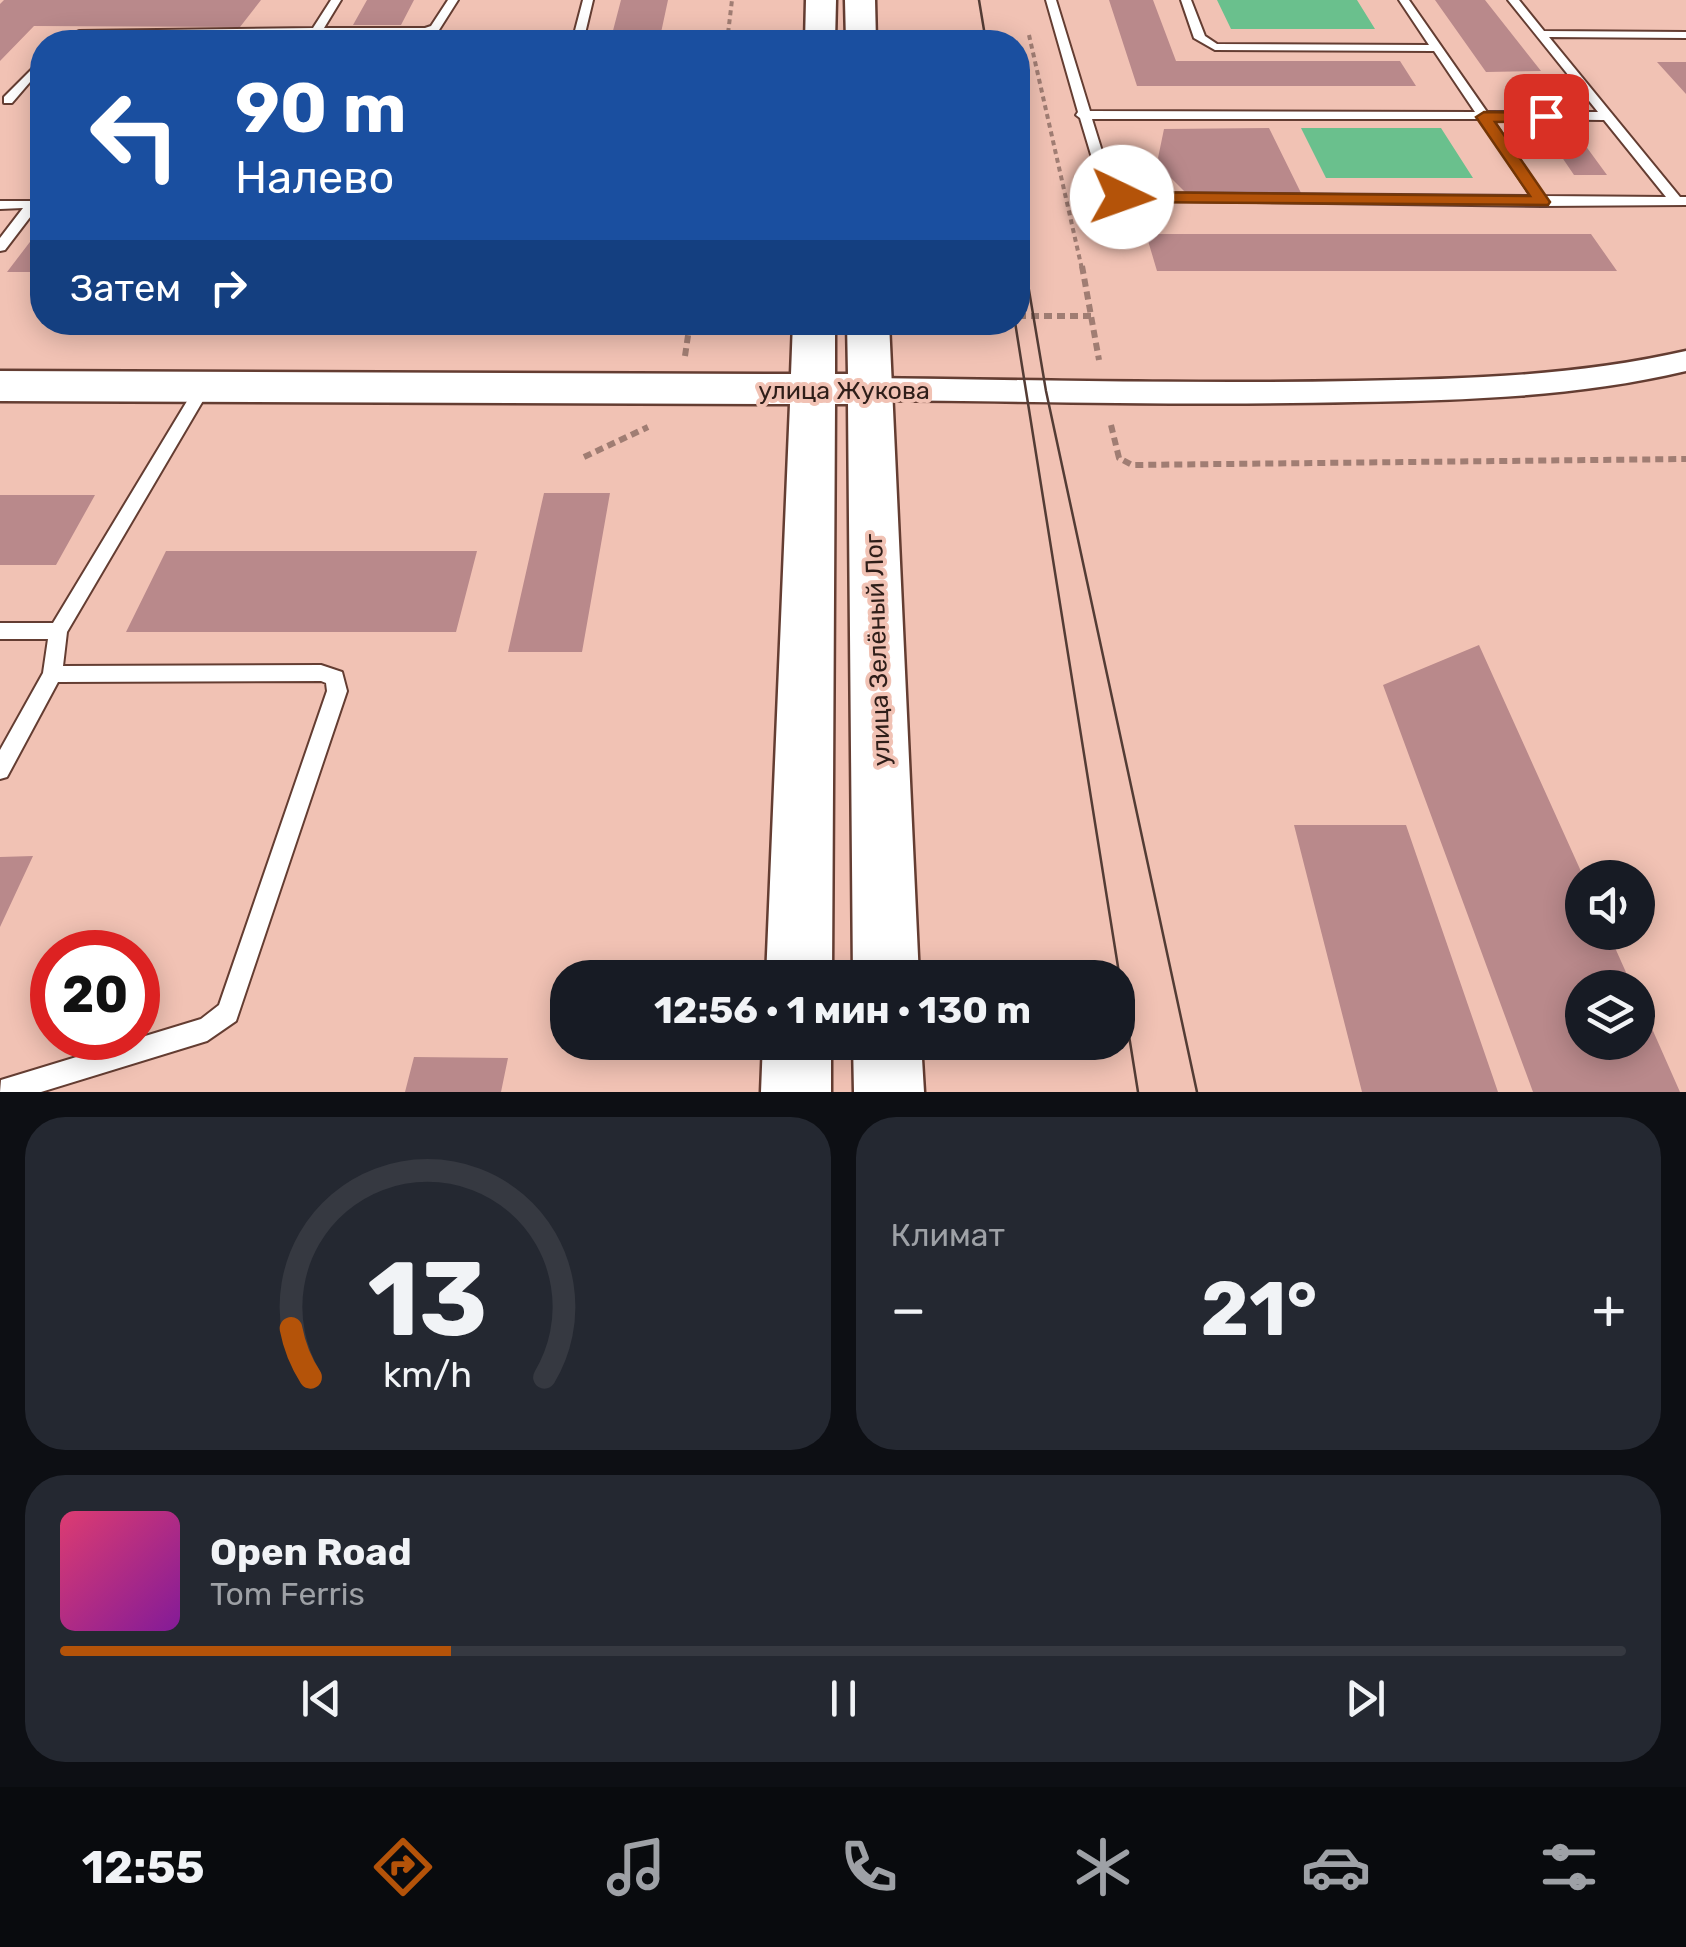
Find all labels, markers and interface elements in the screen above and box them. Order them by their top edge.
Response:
text: 90 m [235,67,407,150]
icon: left [70,70,200,200]
pin [1504,74,1589,159]
icon: arrive [1519,89,1574,144]
position arrow [1070,145,1174,249]
text: Налево [235,151,394,204]
icon: right [201,260,256,315]
text: Затем [70,265,181,311]
street label: улица Жукова [758,376,930,405]
street label: улица Зелёный Лог [859,533,896,767]
map controls [1565,860,1655,1060]
button: sound [1565,860,1655,950]
speed limit sign: 20 [30,930,160,1060]
button: layers [1565,970,1655,1060]
text: 12:56 · 1 мин · 130 m [654,987,1031,1033]
text: Климат [891,1216,1005,1254]
text: 13 [368,1238,488,1361]
text: 21° [1201,1265,1317,1354]
text: − [891,1277,926,1342]
text: + [1592,1277,1626,1342]
text: km/h [383,1354,472,1396]
text: Open Road [210,1529,412,1575]
text: Tom Ferris [210,1575,365,1613]
icon: previous [294,1671,349,1726]
icon: pause [816,1671,871,1726]
icon: next [1338,1671,1393,1726]
icon: directions [368,1832,438,1902]
icon: music [601,1832,671,1902]
icon: phone [834,1832,904,1902]
icon: climate [1068,1832,1138,1902]
icon: car [1301,1832,1371,1902]
icon: filters [1534,1832,1604,1902]
text: 12:55 [82,1841,205,1894]

